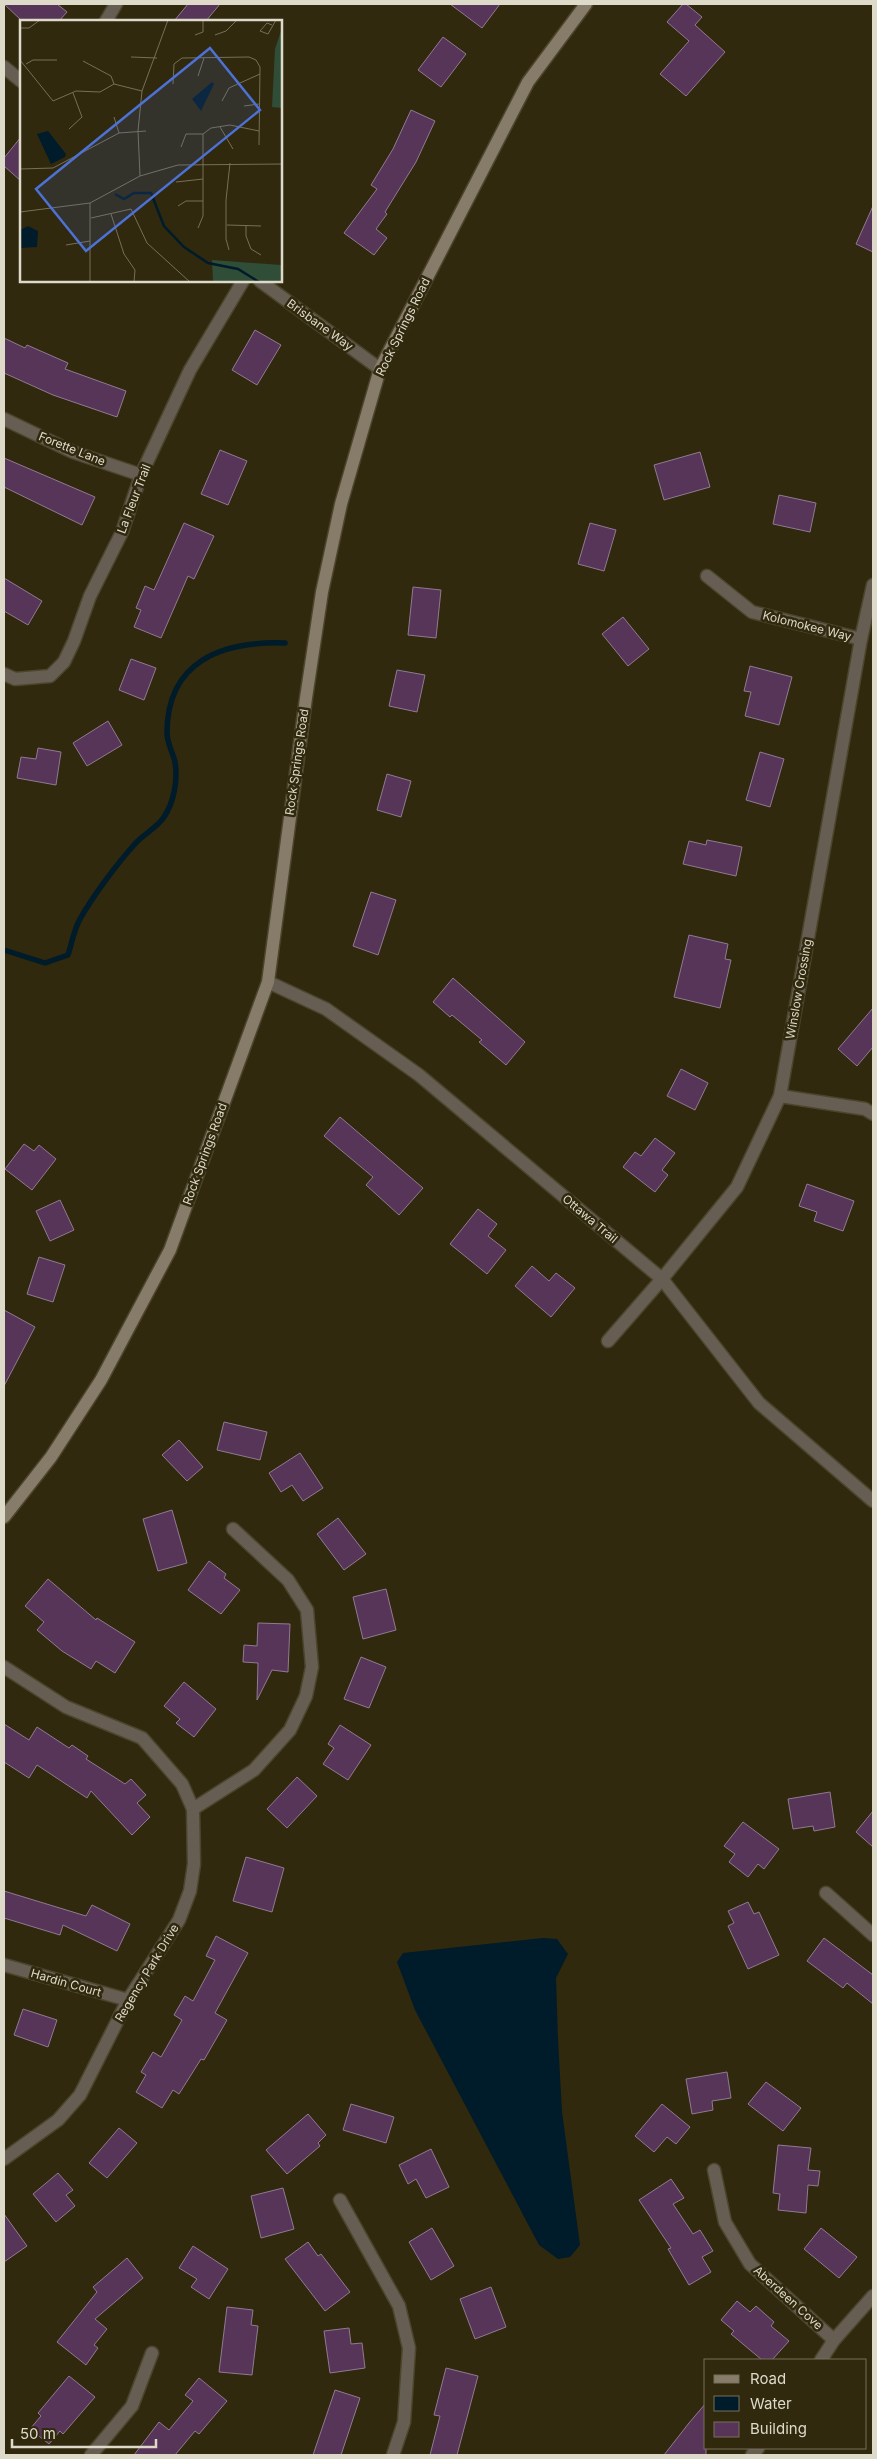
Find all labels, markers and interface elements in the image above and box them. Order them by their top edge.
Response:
inset map [20,20,282,282]
street label: Rock Springs Road [372,275,433,378]
street label: Brisbane Way [284,296,356,354]
street label: Forette Lane [37,428,108,469]
street label: La Fleur Trail [113,462,154,536]
street label: Kolomokee Way [761,607,853,644]
street label: Rock Springs Road [282,708,311,816]
street label: Winslow Crossing [782,938,815,1040]
street label: Rock Springs Road [179,1101,230,1207]
street label: Ottawa Trail [560,1191,621,1246]
street label: Regency Park Drive [111,1921,182,2024]
street label: Hardin Court [29,1965,103,2000]
street label: Aberdeen Cove [751,2263,826,2333]
legend [704,2359,867,2449]
text: Road [750,2369,786,2388]
text: Water [750,2394,792,2413]
scale bar [12,2416,156,2448]
text: Building [750,2419,807,2438]
text: 50 m [20,2424,56,2443]

